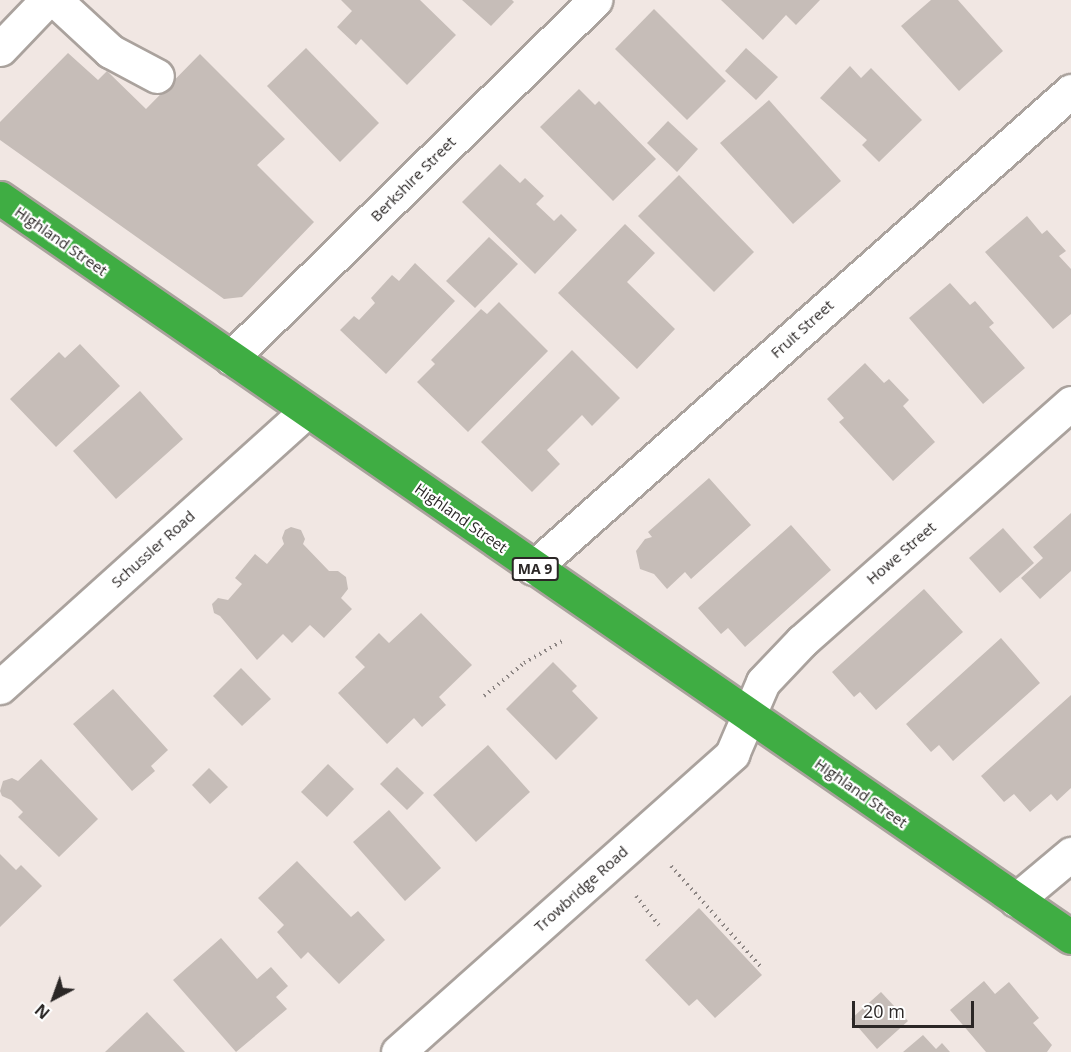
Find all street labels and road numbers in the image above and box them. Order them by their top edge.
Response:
street label: Berkshire Street [367,133,459,225]
street label: Highland Street [11,203,111,279]
street label: Fruit Street [767,296,837,362]
street label: Highland Street [411,480,511,556]
street label: Schussler Road [108,507,198,591]
street label: Howe Street [863,518,939,588]
road number: MA 9 [511,558,559,580]
street label: Highland Street [811,755,911,831]
street label: Trowbridge Road [531,842,631,936]

